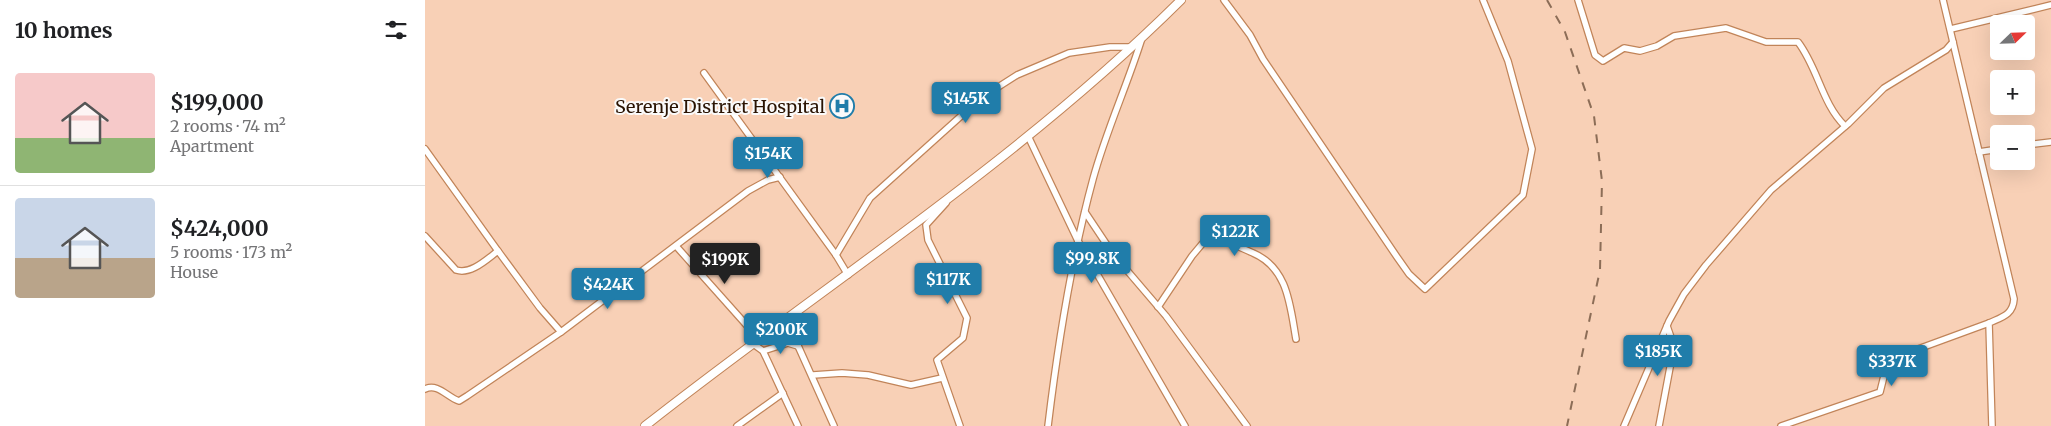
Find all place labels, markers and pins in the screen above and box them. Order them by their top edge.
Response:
pin: $145K [931,82,1001,124]
hospital icon: Serenje District Hospital [829,93,855,119]
place label: Serenje District Hospital [615,95,825,118]
pin: $154K [733,136,803,179]
pin: $122K [1200,214,1270,257]
pin: $199K [690,242,760,285]
pin: $99.8K [1051,242,1133,284]
pin: $117K [913,262,983,305]
pin: $424K [573,268,643,310]
pin: $200K [746,312,816,355]
pin: $185K [1623,334,1693,377]
pin: $337K [1857,344,1927,387]

